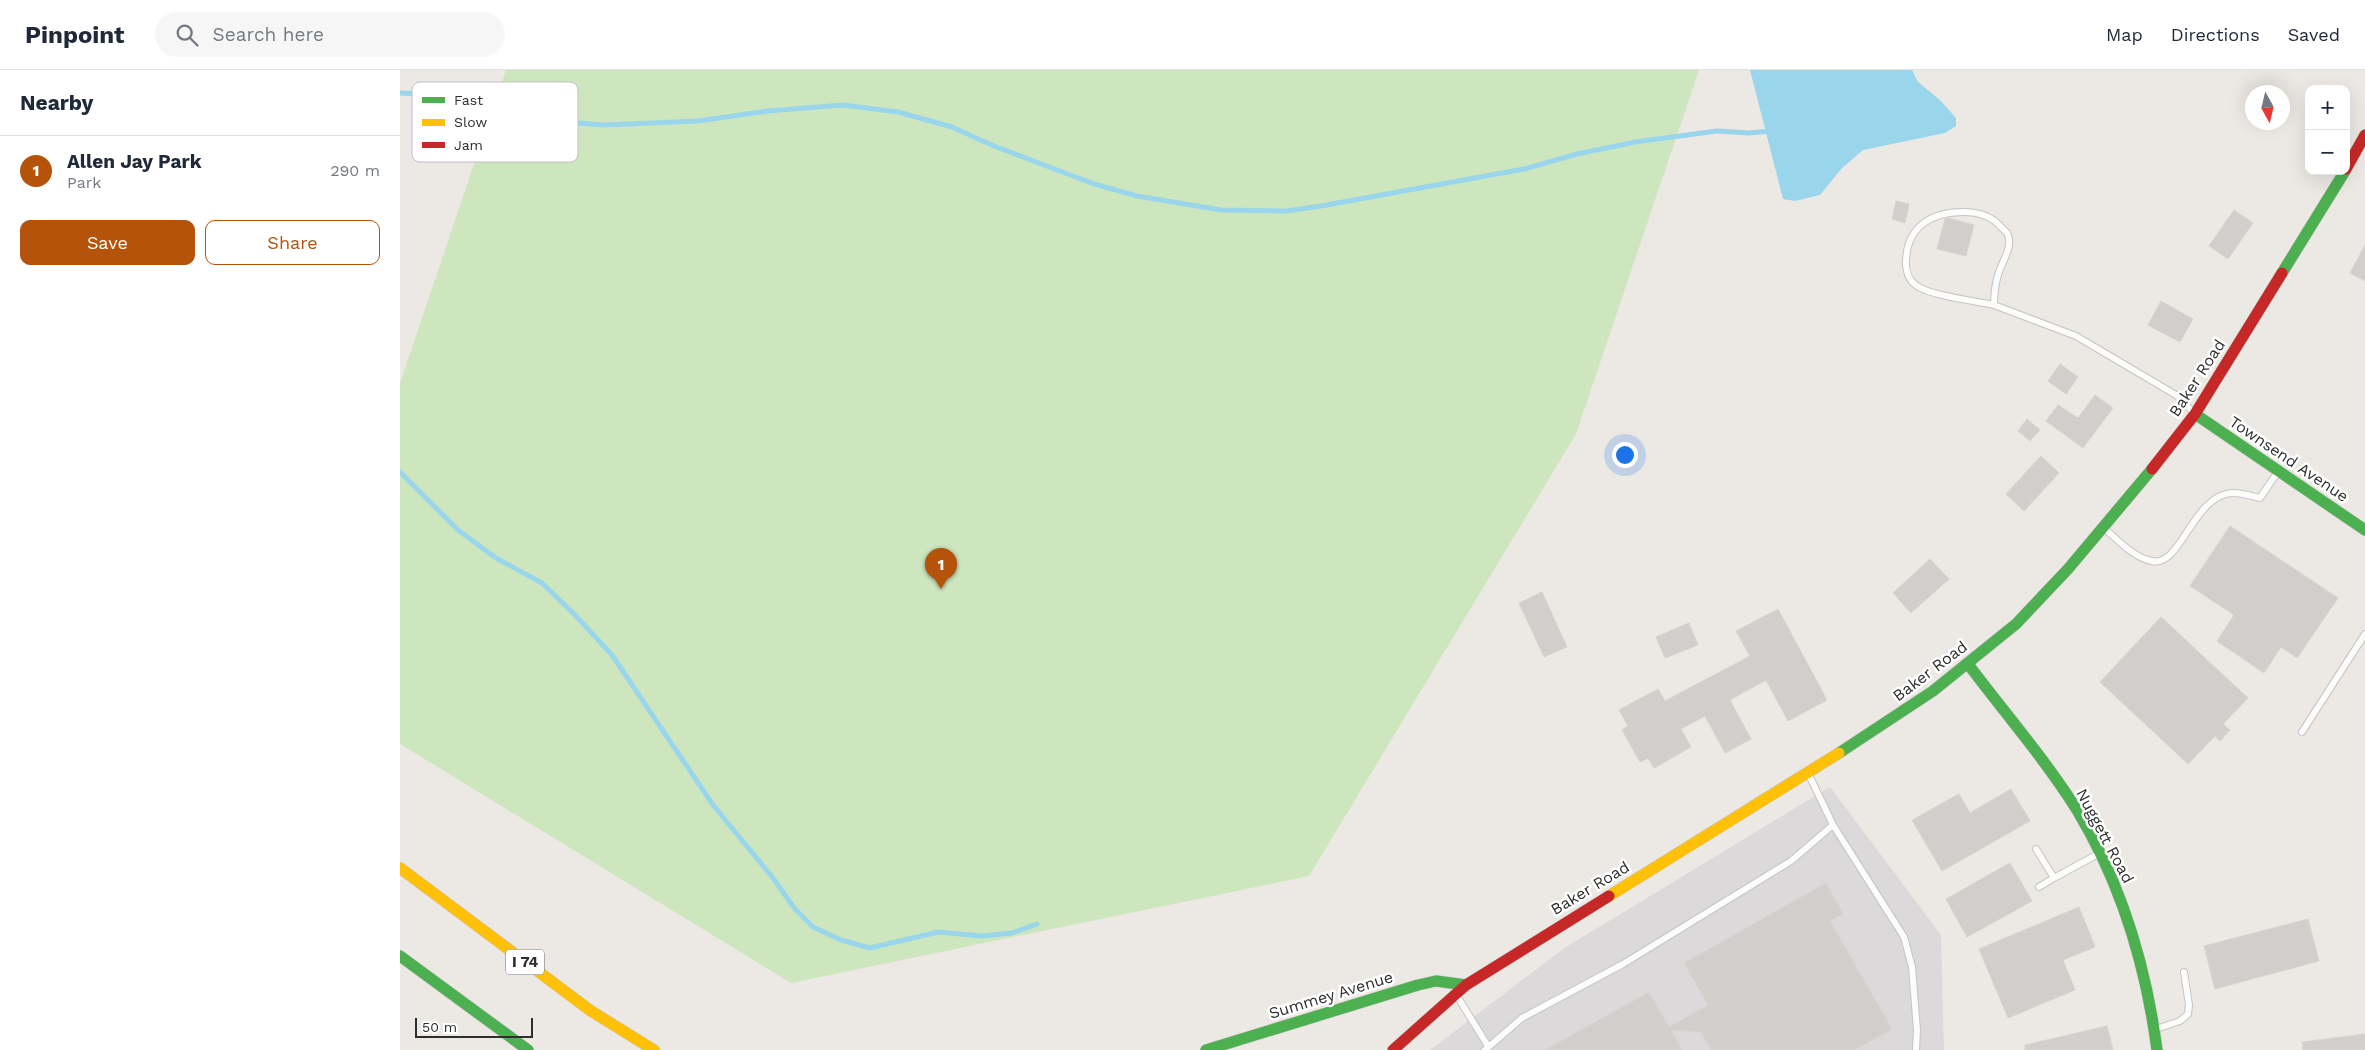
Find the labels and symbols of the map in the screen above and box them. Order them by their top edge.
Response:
legend [412,82,578,162]
north arrow [2245,85,2290,130]
text: Fast [454,92,483,108]
text: Slow [454,114,487,130]
text: Jam [454,137,483,153]
street label: Baker Road [2165,336,2229,420]
street label: Townsend Avenue [2226,412,2352,506]
your location [1612,442,1638,468]
pin: 1 [925,548,957,589]
street label: Baker Road [1889,637,1971,705]
street label: Nuggett Road [2072,785,2138,887]
street label: Baker Road [1547,857,1633,919]
road number: I 74 [506,950,544,974]
street label: Summey Avenue [1267,967,1395,1023]
scale bar [415,1015,532,1038]

